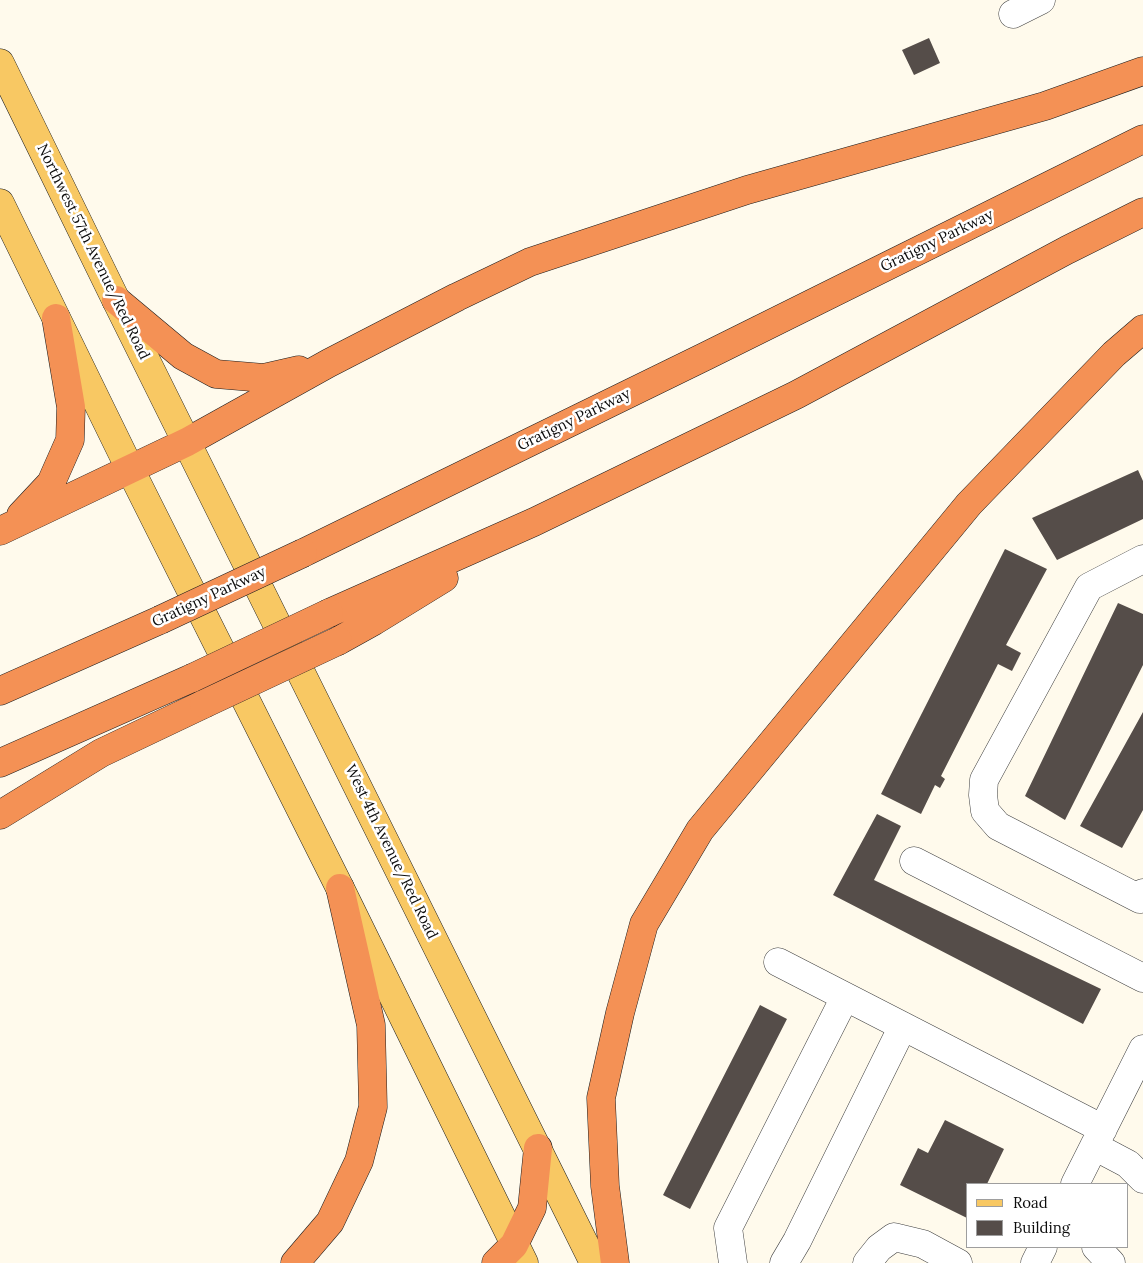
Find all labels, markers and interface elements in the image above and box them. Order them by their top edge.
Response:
street label: Northwest 57th Avenue/Red Road [33,141,153,363]
street label: Gratigny Parkway [878,206,996,276]
street label: Gratigny Parkway [515,385,633,455]
street label: Gratigny Parkway [149,563,269,631]
street label: West 4th Avenue/Red Road [341,762,441,942]
legend [966,1183,1128,1248]
text: Road [1013,1193,1048,1212]
text: Building [1013,1218,1070,1237]

